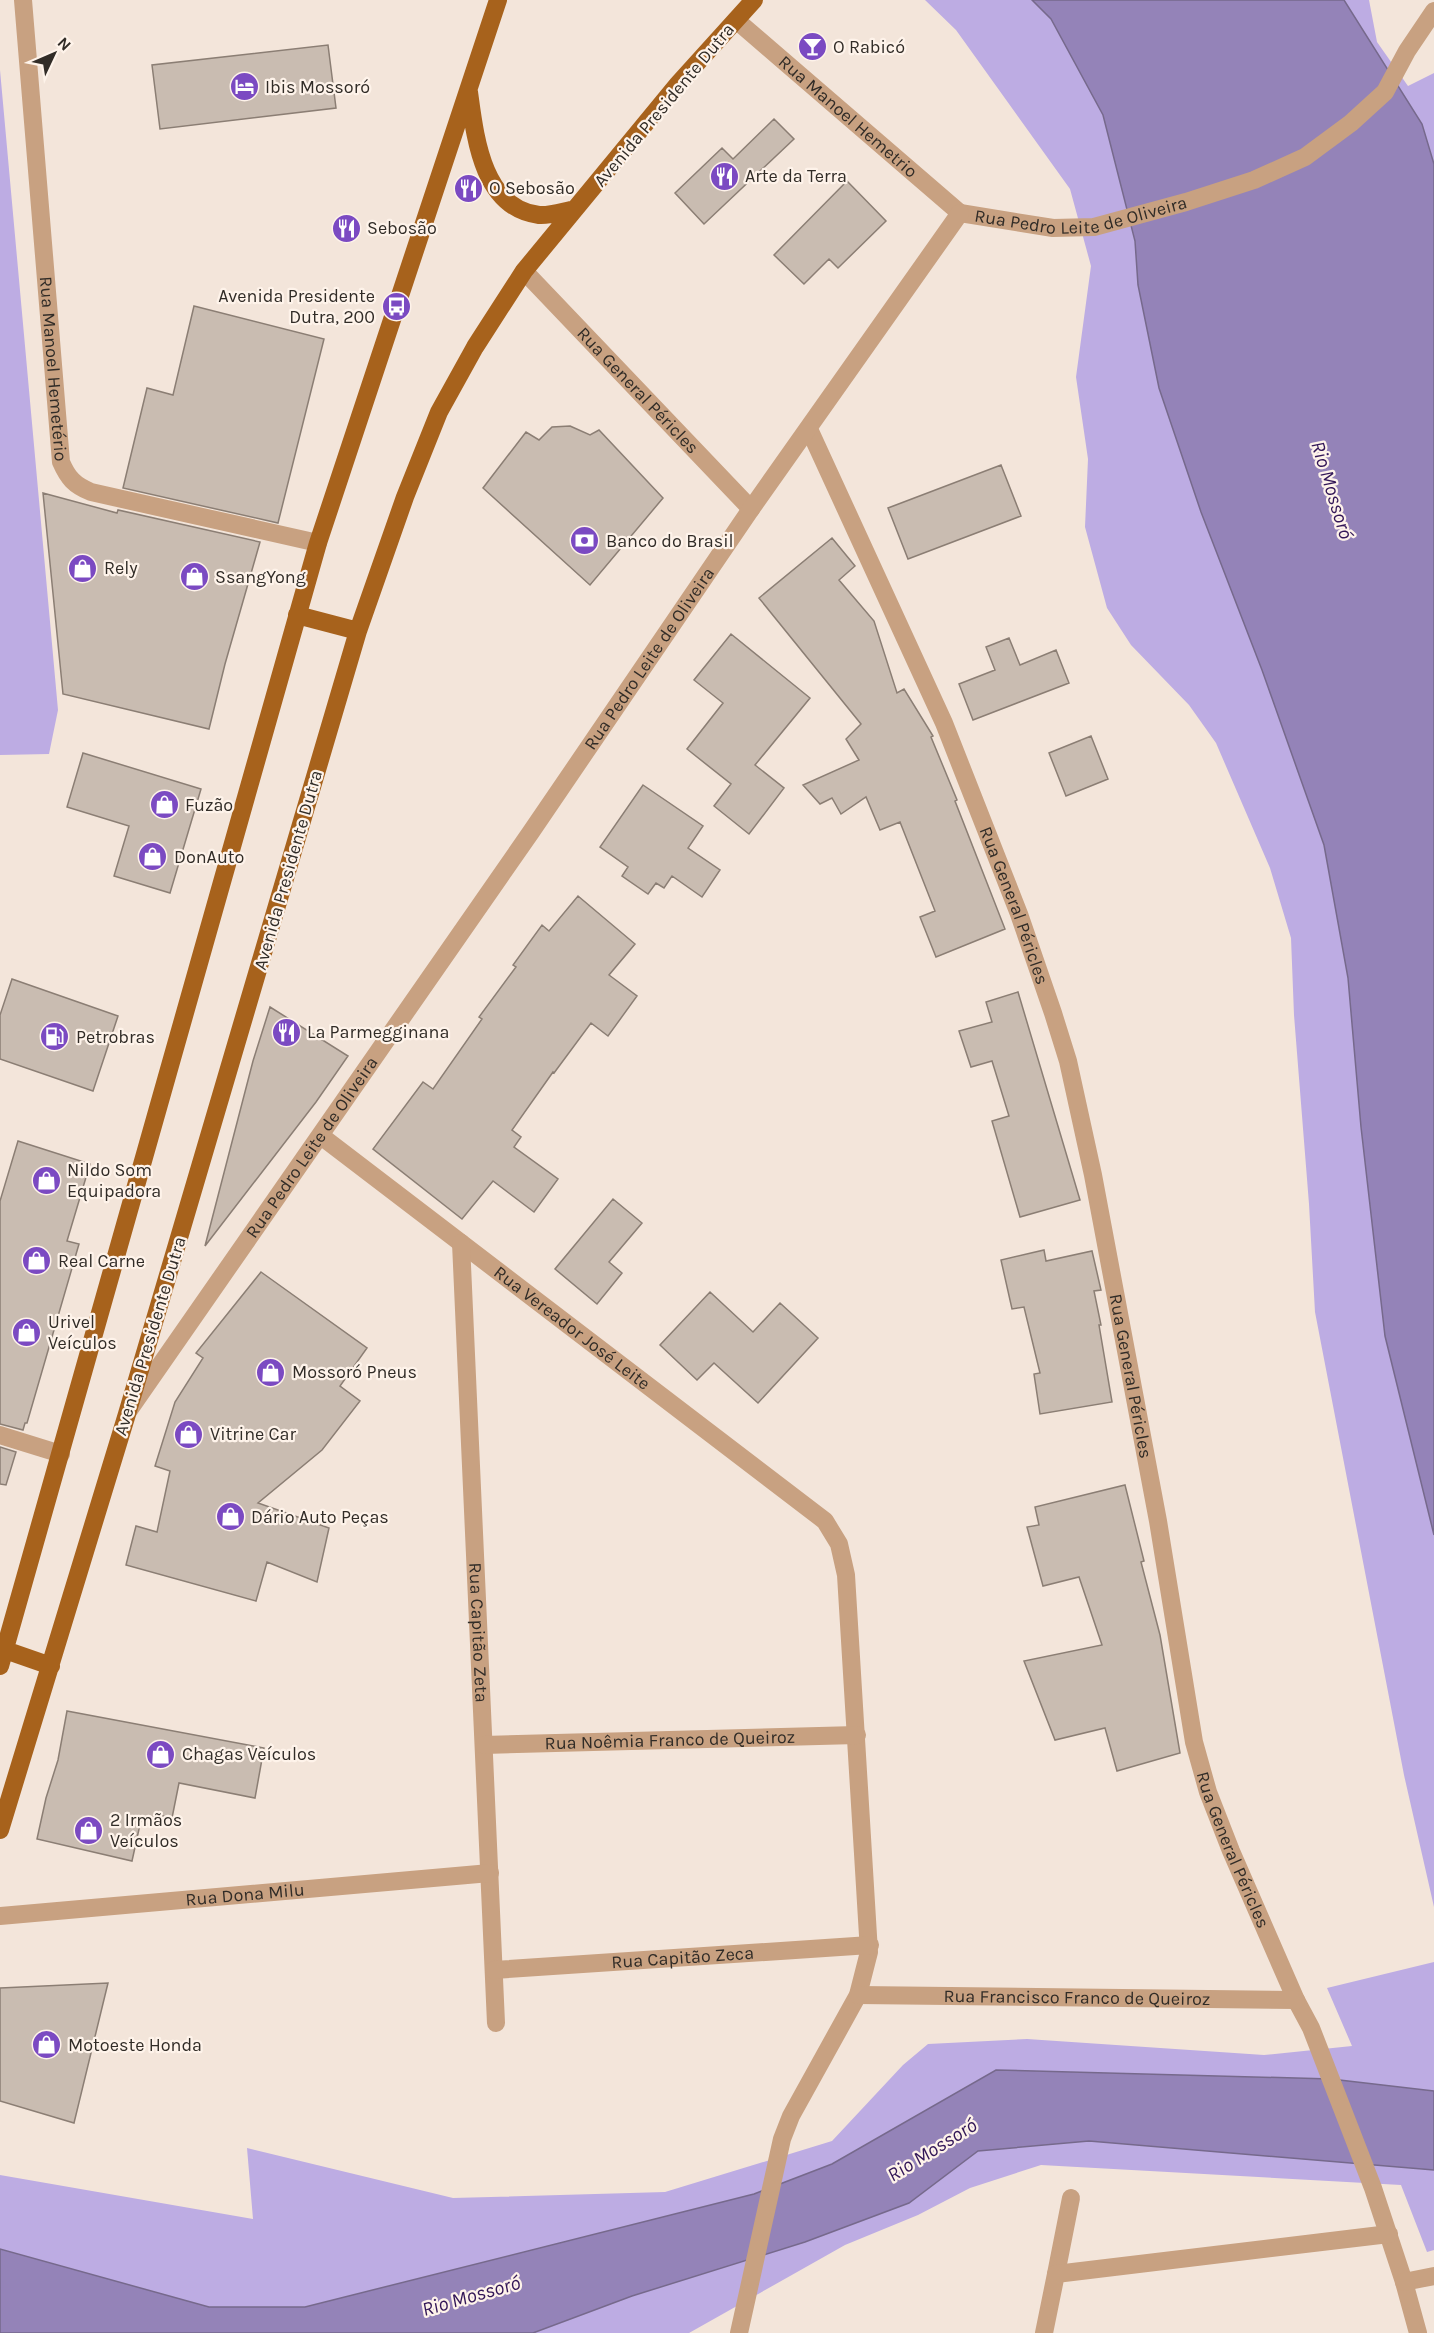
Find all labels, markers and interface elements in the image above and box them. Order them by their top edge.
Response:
street label: Avenida Presidente Dutra [589,19,739,191]
north arrow [24,24,84,84]
bar icon: O Rabicó [796,31,828,63]
text: N [54,33,75,55]
place label: O Rabicó [833,36,905,58]
street label: Rua Manoel Hemetrio [774,51,922,183]
hotel icon: Ibis Mossoró [228,71,260,103]
place label: Ibis Mossoró [265,76,370,98]
restaurant icon: Arte da Terra [708,160,740,192]
place label: Arte da Terra [745,165,847,187]
restaurant icon: O Sebosão [452,172,484,204]
place label: O Sebosão [489,177,575,199]
street label: Rua Pedro Leite de Oliveira [973,191,1190,239]
restaurant icon: Sebosão [330,212,362,244]
place label: Sebosão [367,217,437,239]
street label: Rua Manoel Hemetério [35,275,72,462]
place label: Avenida Presidente Dutra, 200 [218,285,375,328]
bus stop icon: Avenida Presidente Dutra, 200 [380,290,412,322]
street label: Rua General Péricles [572,322,703,458]
water label: Rio Mossoró [1306,438,1358,542]
bank icon: Banco do Brasil [569,525,601,557]
place label: Banco do Brasil [606,530,734,552]
shop icon: Rely [67,552,99,584]
place label: Rely [104,557,138,579]
shop icon: SsangYong [178,561,210,593]
street label: Rua Pedro Leite de Oliveira [579,563,719,754]
place label: SsangYong [215,566,306,588]
street label: Avenida Presidente Dutra [249,768,327,972]
shop icon: Fuzão [148,789,180,821]
place label: Fuzão [185,794,233,816]
street label: Rua General Péricles [975,823,1053,987]
shop icon: DonAuto [137,841,169,873]
place label: DonAuto [174,846,244,868]
restaurant icon: La Parmegginana [270,1016,302,1048]
fuel station icon: Petrobras [39,1021,71,1053]
place label: La Parmegginana [307,1021,449,1043]
place label: Petrobras [76,1026,155,1048]
street label: Rua Pedro Leite de Oliveira [241,1052,383,1242]
place label: Nildo Som Equipadora [67,1159,161,1202]
shop icon: Nildo Som Equipadora [30,1164,62,1196]
street label: Avenida Presidente Dutra [109,1234,191,1438]
shop icon: Real Carne [21,1245,53,1277]
place label: Real Carne [58,1250,145,1272]
street label: Rua Vereador José Leite [489,1261,655,1395]
street label: Rua General Péricles [1105,1292,1157,1460]
place label: Urivel Veículos [48,1311,117,1354]
shop icon: Urivel Veículos [11,1316,43,1348]
shop icon: Mossoró Pneus [255,1356,287,1388]
place label: Mossoró Pneus [292,1361,417,1383]
shop icon: Vitrine Car [173,1418,205,1450]
place label: Vitrine Car [210,1423,296,1445]
shop icon: Dário Auto Peças [214,1501,246,1533]
place label: Dário Auto Peças [251,1506,389,1528]
street label: Rua Capitão Zeta [464,1562,493,1703]
street label: Rua Noêmia Franco de Queiroz [544,1726,795,1754]
shop icon: Chagas Veículos [145,1738,177,1770]
place label: Chagas Veículos [182,1743,316,1765]
street label: Rua General Péricles [1192,1769,1274,1931]
place label: 2 Irmãos Veículos [110,1809,182,1852]
shop icon: 2 Irmãos Veículos [73,1814,105,1846]
street label: Rua Dona Milu [185,1878,306,1911]
street label: Rua Capitão Zeca [611,1942,755,1973]
street label: Rua Francisco Franco de Queiroz [943,1985,1211,2010]
shop icon: Motoeste Honda [31,2029,63,2061]
place label: Motoeste Honda [68,2034,202,2056]
water label: Rio Mossoró [883,2113,981,2187]
water label: Rio Mossoró [419,2271,523,2321]

